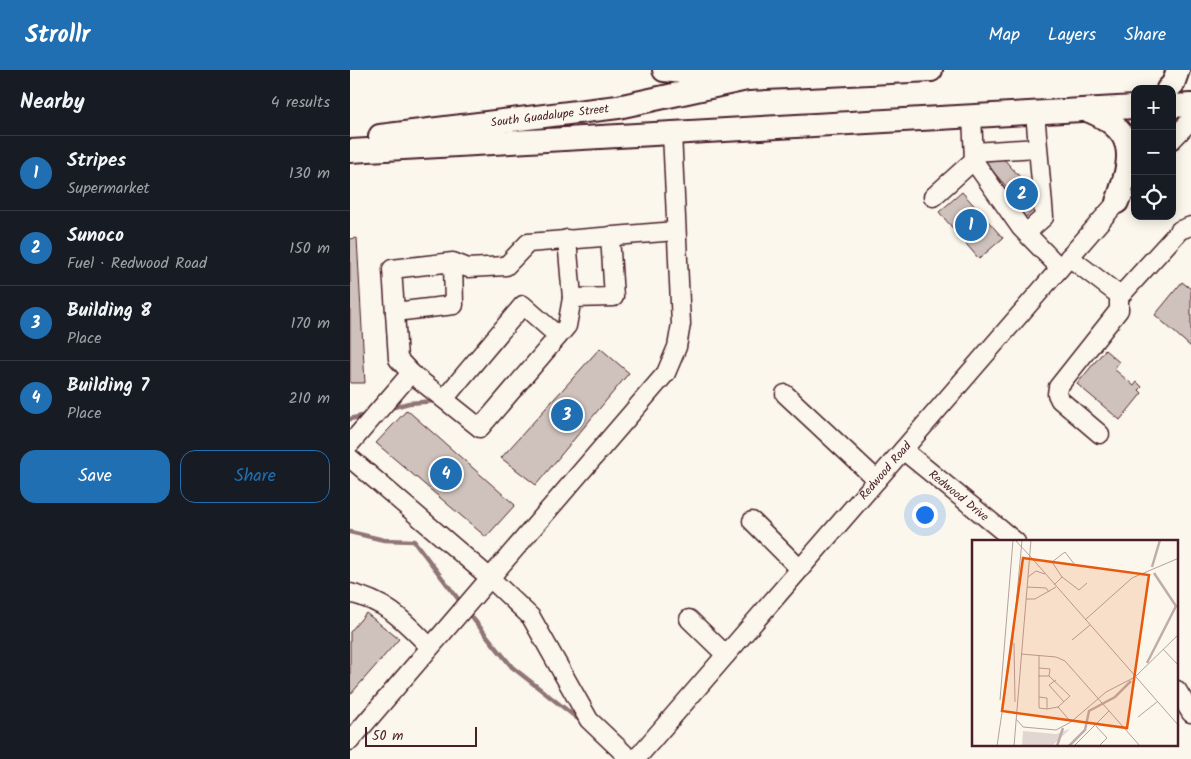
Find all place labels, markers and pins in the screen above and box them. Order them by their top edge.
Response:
pin: 2 [1006,175,1038,213]
pin: 1 [955,206,987,244]
pin: 3 [551,396,583,434]
pin: 4 [430,455,462,493]

